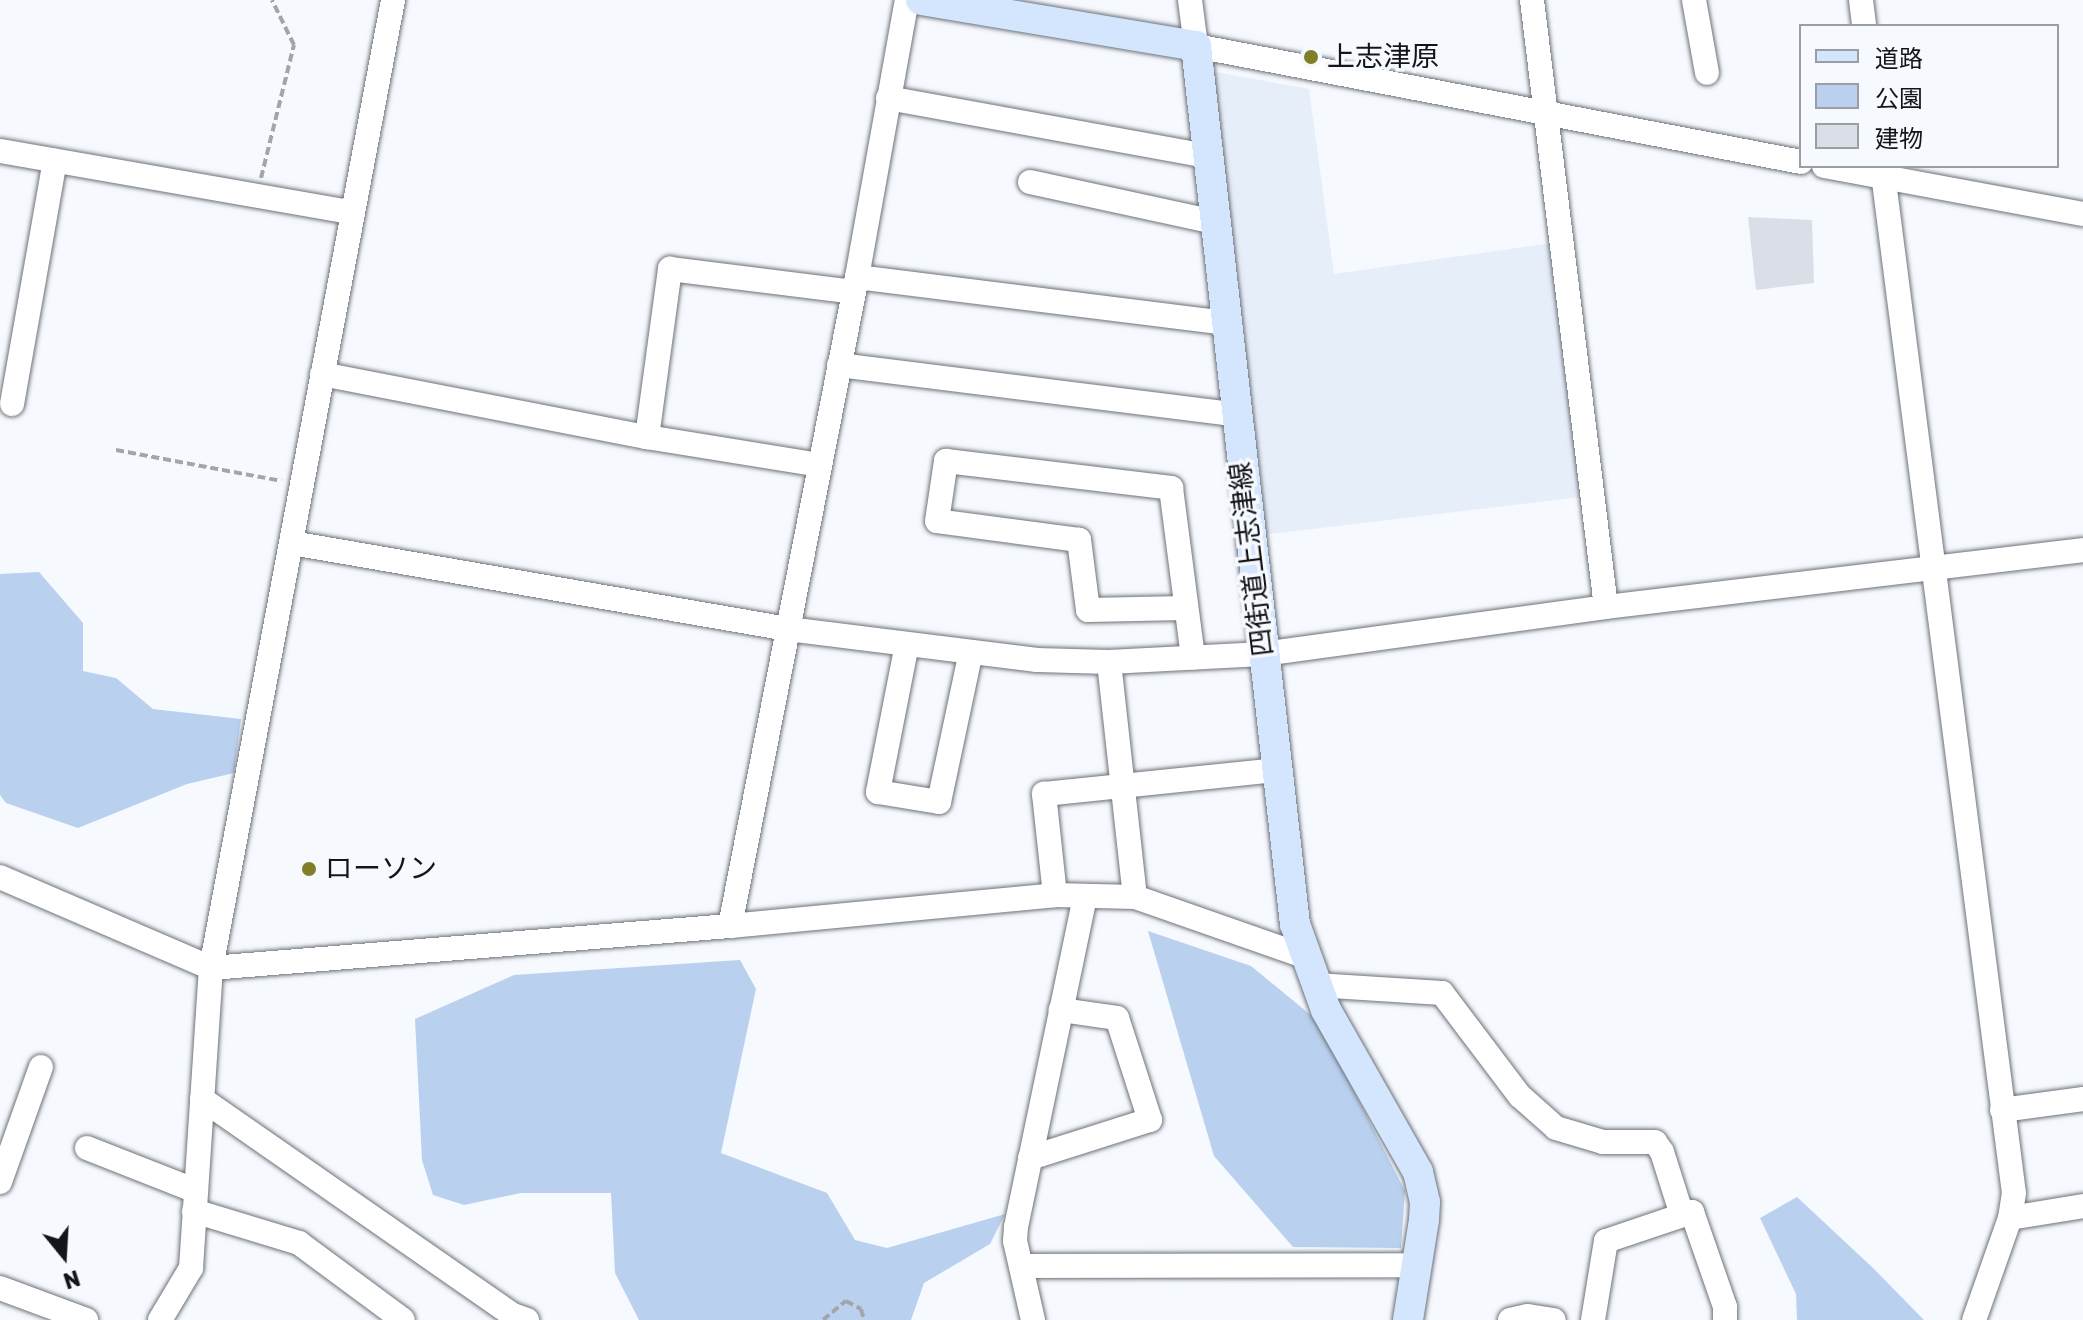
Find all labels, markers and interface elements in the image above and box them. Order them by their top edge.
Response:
legend [1799,24,2059,168]
place label: 上志津原 [1327,40,1439,74]
text: 道路 [1875,45,1923,73]
marker: 上志津原 [1302,48,1320,66]
text: 公園 [1875,85,1923,113]
text: 建物 [1875,125,1923,153]
street label: 四街道上志津線 [1223,460,1281,658]
place label: ローソン [325,852,437,886]
marker: ローソン [300,860,318,878]
north arrow [24,1216,104,1296]
text: N [60,1264,83,1295]

